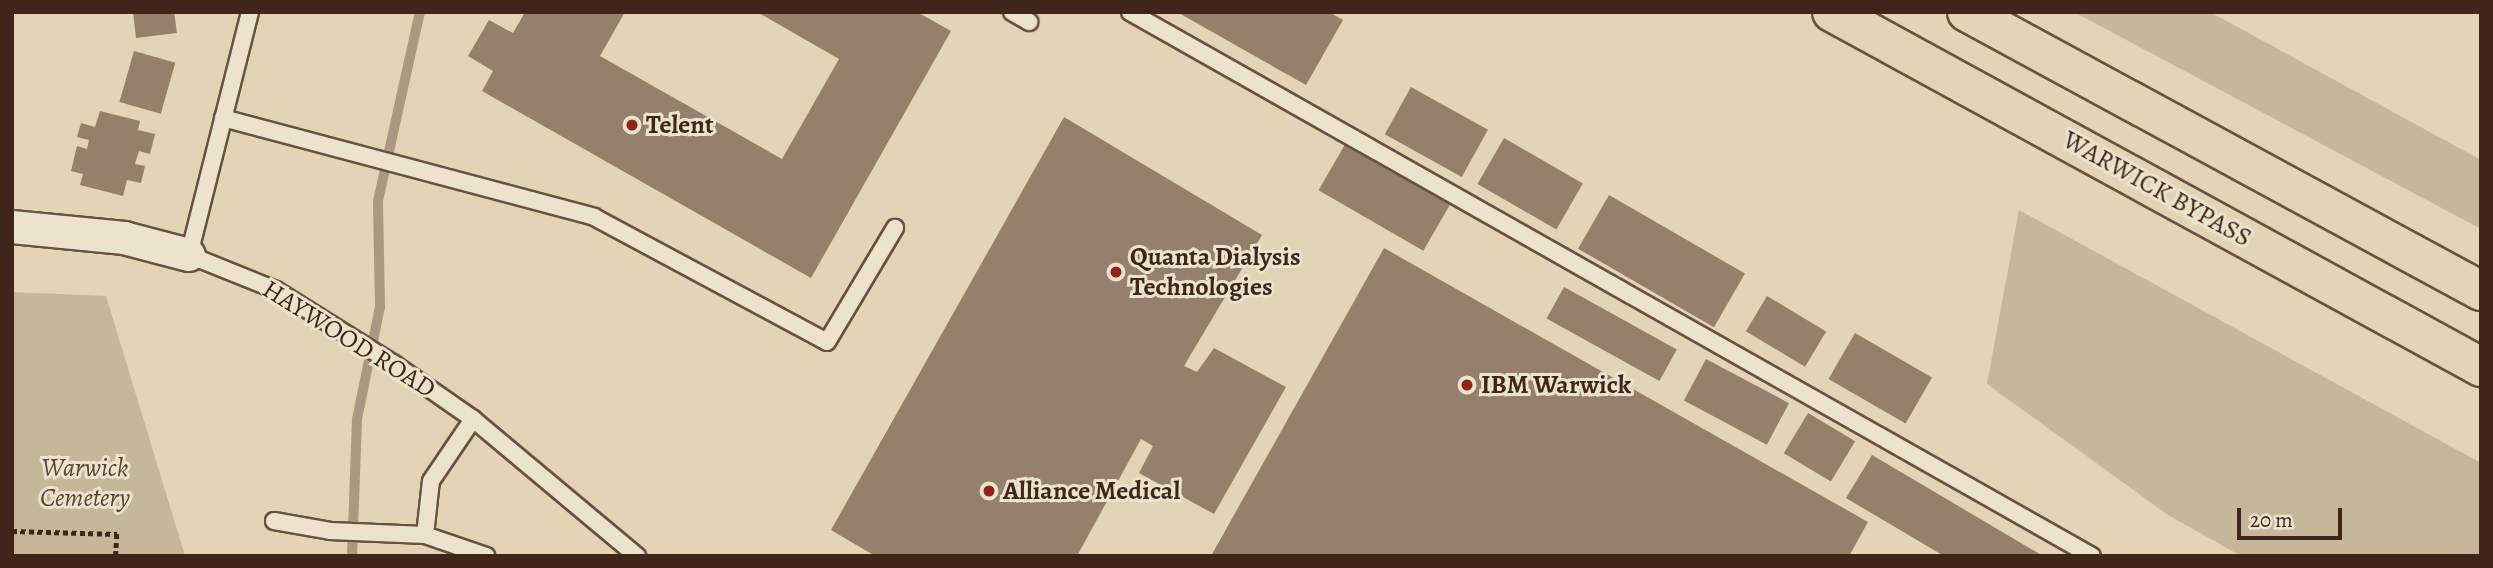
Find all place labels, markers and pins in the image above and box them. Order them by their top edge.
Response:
place label: Telent [646,109,714,141]
marker: Telent [624,117,640,133]
place label: Quanta Dialysis Technologies [1130,241,1301,302]
marker: Quanta Dialysis Technologies [1108,264,1124,280]
place label: IBM Warwick [1481,369,1631,401]
marker: IBM Warwick [1459,377,1475,393]
place label: Alliance Medical [1003,475,1180,507]
marker: Alliance Medical [981,483,997,499]

